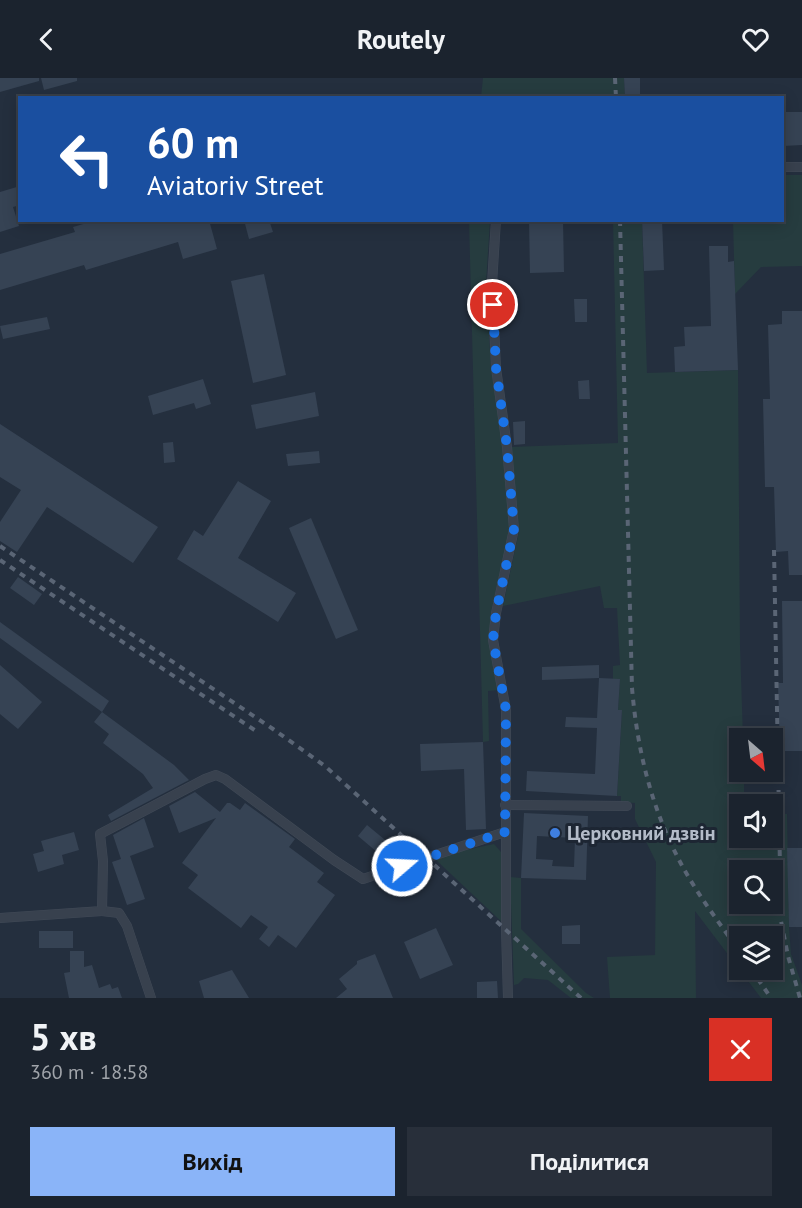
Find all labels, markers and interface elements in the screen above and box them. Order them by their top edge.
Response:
text: Routely [357,22,445,56]
icon: back [30,23,63,56]
icon: heart [739,23,772,56]
text: 60 m [147,115,239,170]
icon: left [48,120,126,198]
text: Aviatoriv Street [147,168,323,202]
pin [467,279,518,330]
icon: arrive [476,288,509,321]
north arrow [729,728,783,782]
map controls [729,728,783,980]
button: sound [729,794,783,848]
place label: Церковний дзвін [567,820,715,846]
marker: Церковний дзвін [548,826,562,840]
position arrow [370,834,434,898]
button: search [729,860,783,914]
button: layers [729,926,783,980]
text: 5 хв [30,1013,97,1060]
button: close [709,1018,772,1081]
text: 360 m · 18:58 [30,1059,148,1085]
button: Вихід [30,1127,395,1196]
button: Поділитися [407,1127,772,1196]

